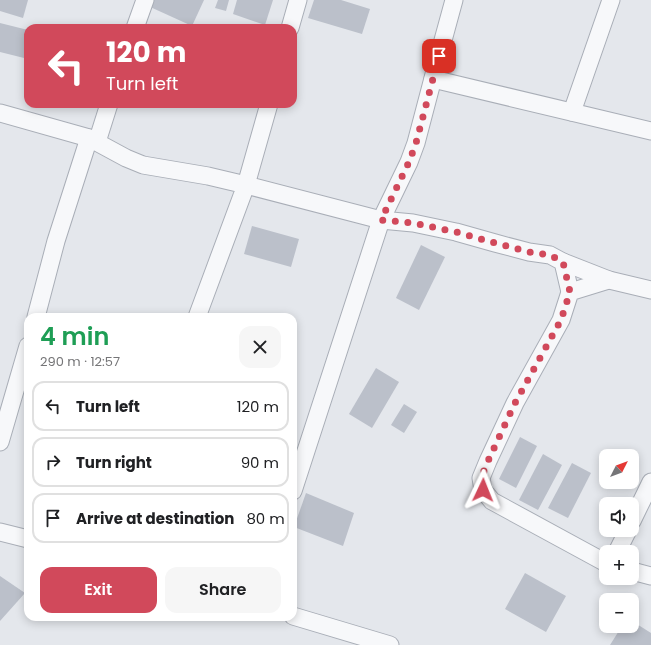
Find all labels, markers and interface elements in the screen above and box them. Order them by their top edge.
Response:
text: 120 m [106,33,186,72]
pin [422,39,456,73]
icon: left [40,40,92,92]
icon: arrive [428,45,450,67]
text: Turn left [106,71,178,96]
text: 4 min [40,320,109,353]
button: close [239,326,281,368]
text: 290 m · 12:57 [40,352,120,371]
icon: left [42,395,64,417]
text: Turn left [76,396,140,417]
text: 120 m [237,396,279,417]
north arrow [599,449,639,489]
map controls [599,449,639,633]
icon: right [42,451,64,473]
text: Turn right [76,452,152,473]
text: 90 m [241,452,279,473]
position arrow [462,469,504,511]
button: sound [599,497,639,537]
icon: arrive [42,507,64,529]
text: Arrive at destination [76,508,234,529]
text: 80 m [246,508,285,529]
button: + [599,545,639,585]
button: Exit [40,567,157,613]
button: Share [165,567,281,613]
button: − [599,593,639,633]

